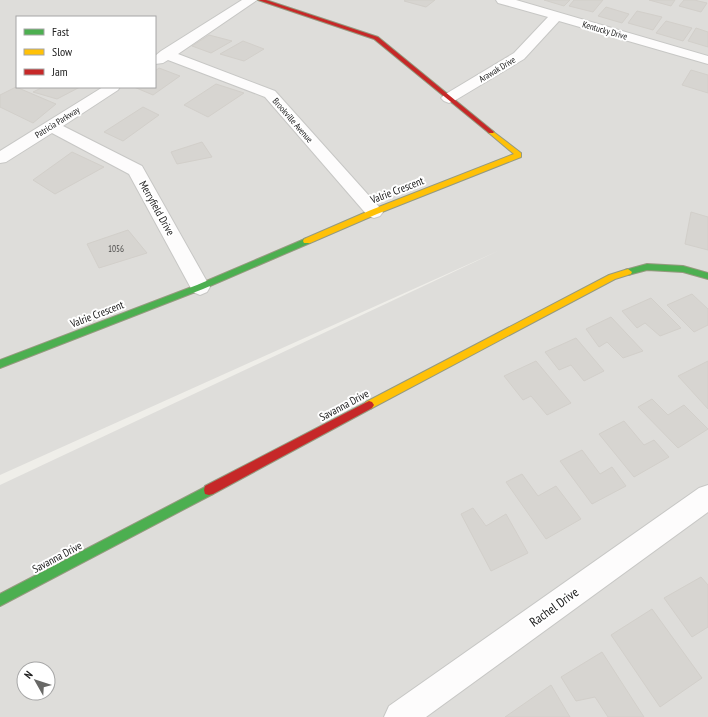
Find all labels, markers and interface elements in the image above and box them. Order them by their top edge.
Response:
legend [16,16,156,88]
street label: Kentucky Drive [581,18,629,42]
text: Fast [52,24,70,39]
text: Slow [52,44,73,59]
street label: Arawak Drive [477,54,518,84]
text: Jam [51,64,68,79]
street label: Brookville Avenue [271,95,316,145]
street label: Patricia Parkway [33,104,82,140]
street label: Valrie Crescent [367,173,426,207]
street label: Merryfield Drive [136,178,178,238]
house number: 1056 [108,243,124,254]
street label: Valrie Crescent [67,297,126,331]
street label: Savanna Drive [317,386,372,424]
street label: Savanna Drive [30,538,85,576]
street label: Rachel Drive [526,583,582,631]
north arrow [16,661,56,701]
text: N [21,668,36,681]

